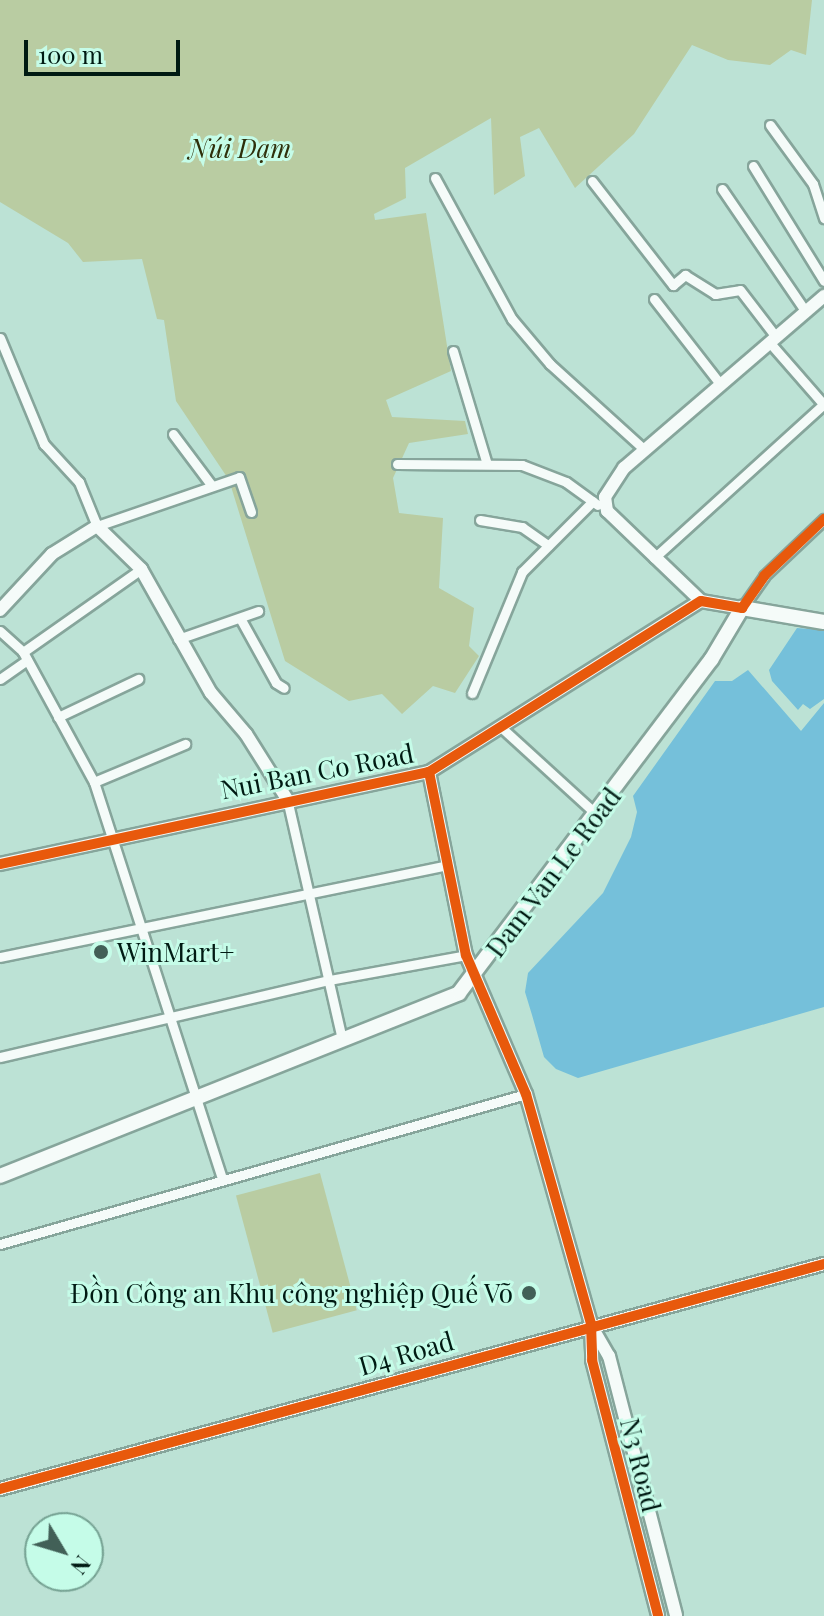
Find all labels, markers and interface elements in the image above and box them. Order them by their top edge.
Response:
scale bar [28,24,184,74]
text: 100 m [38,38,103,70]
park label: Núi Dạm [189,132,291,164]
street label: Nui Ban Co Road [218,737,416,805]
street label: Dam Van Le Road [479,781,627,963]
place label: WinMart+ [117,936,235,968]
marker: WinMart+ [92,943,110,961]
place label: Đồn Công an Khu công nghiệp Quế Võ [69,1277,513,1309]
marker: Đồn Công an Khu công nghiệp Quế Võ [520,1284,538,1302]
street label: D4 Road [355,1325,457,1381]
street label: N3 Road [614,1415,668,1515]
north arrow [24,1512,104,1592]
text: N [65,1550,98,1581]

